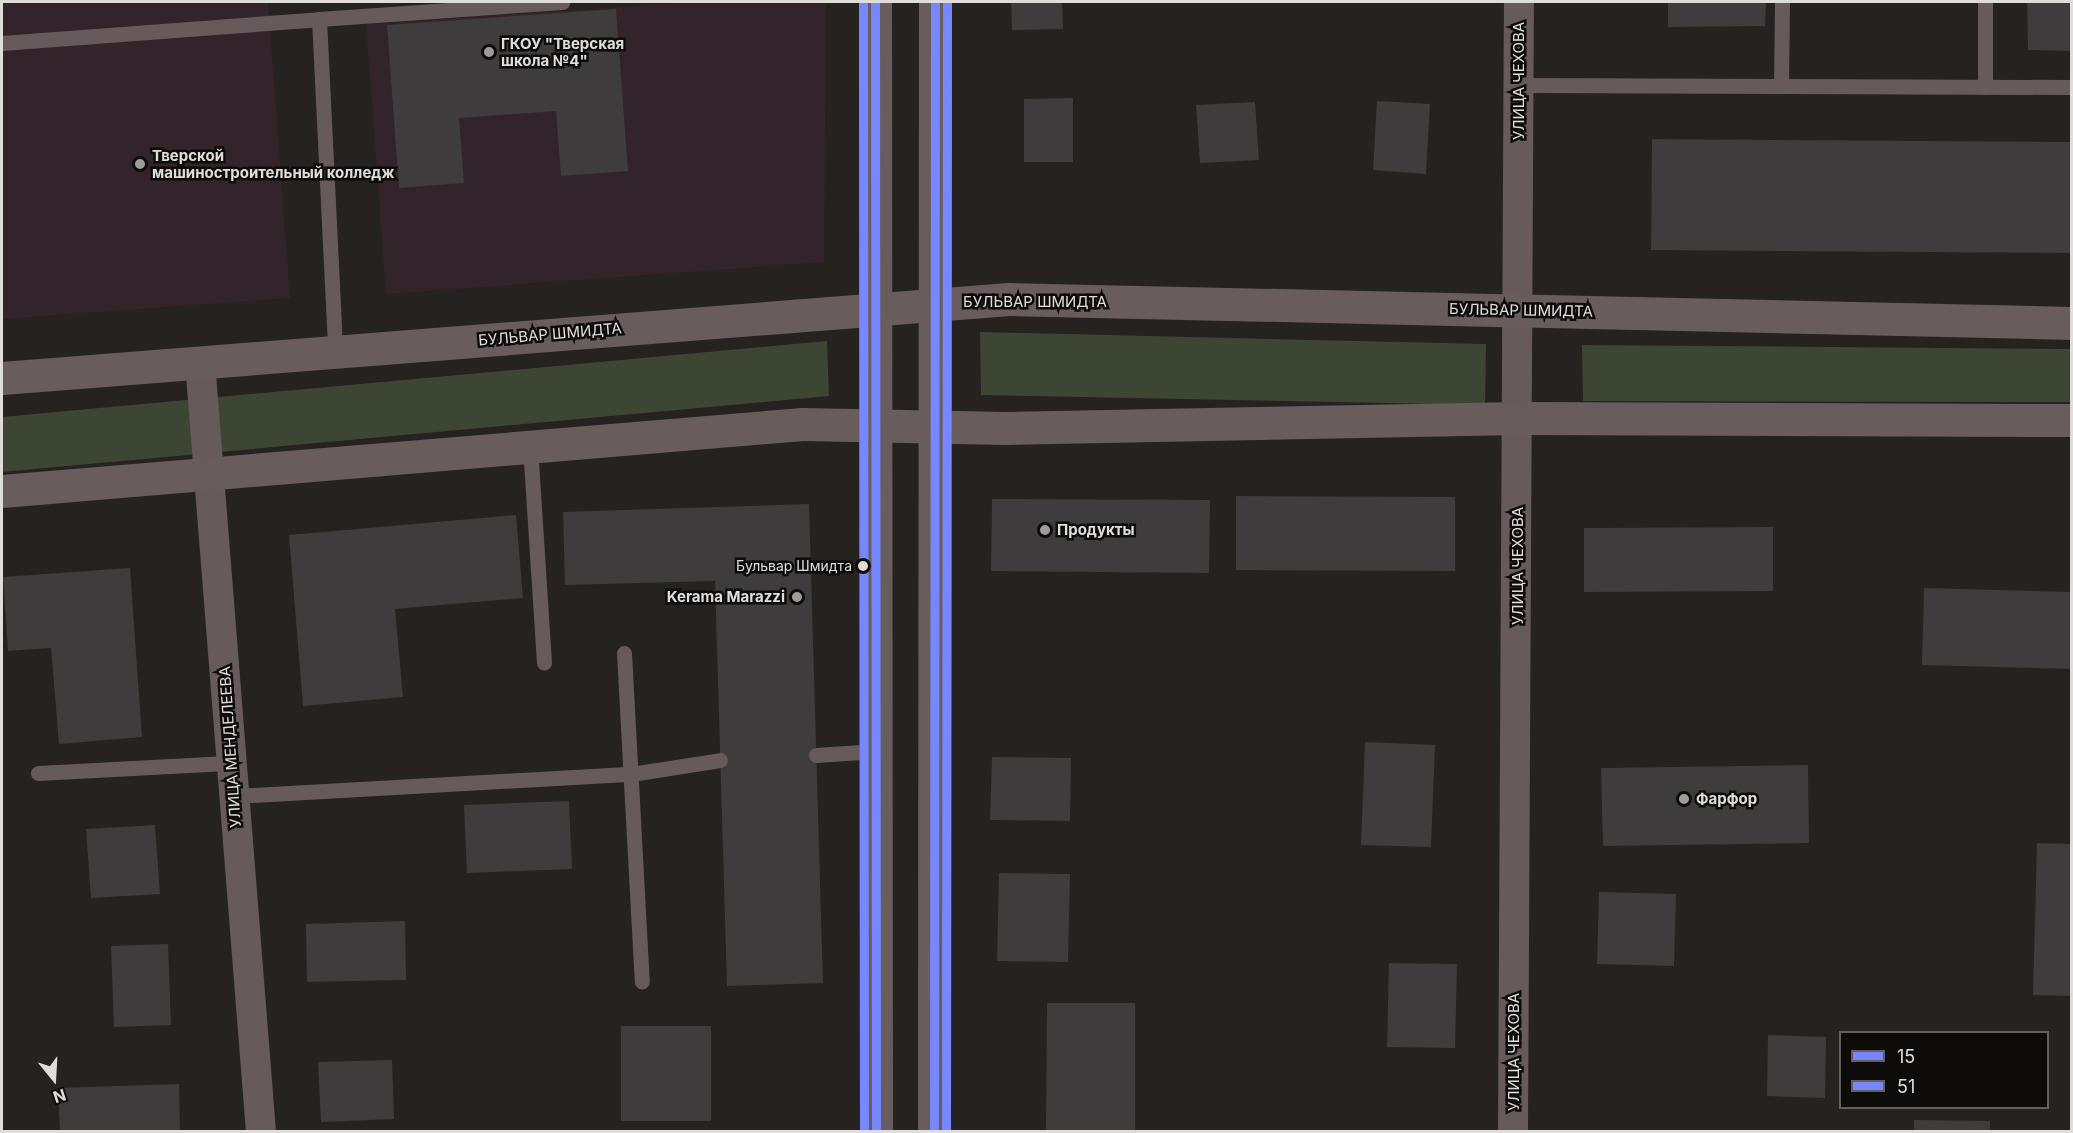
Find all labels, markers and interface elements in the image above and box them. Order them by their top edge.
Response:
street label: УЛИЦА ЧЕХОВА [1510,22,1528,140]
place label: ГКОУ "Тверская школа №4" [501,34,624,69]
marker: ГКОУ "Тверская школа №4" [482,45,496,59]
place label: Тверской машиностроительный колледж [152,146,394,181]
marker: Тверской машиностроительный колледж [133,157,147,171]
street label: БУЛЬВАР ШМИДТА [963,293,1107,311]
street label: БУЛЬВАР ШМИДТА [1449,300,1593,320]
street label: БУЛЬВАР ШМИДТА [478,319,622,349]
street label: УЛИЦА ЧЕХОВА [1509,507,1527,625]
place label: Продукты [1057,521,1135,539]
marker: Продукты [1038,523,1052,537]
place label: Бульвар Шмидта [736,558,852,574]
marker: Бульвар Шмидта [857,560,869,572]
place label: Kerama Marazzi [667,588,785,606]
marker: Kerama Marazzi [790,590,804,604]
street label: УЛИЦА МЕНДЕЛЕЕВА [215,666,245,828]
place label: Фарфор [1696,790,1757,808]
marker: Фарфор [1677,792,1691,806]
street label: УЛИЦА ЧЕХОВА [1505,993,1523,1111]
legend [1839,1031,2049,1109]
text: 15 [1897,1046,1915,1067]
north arrow [24,1049,84,1109]
text: 51 [1897,1076,1915,1097]
text: N [51,1085,68,1108]

